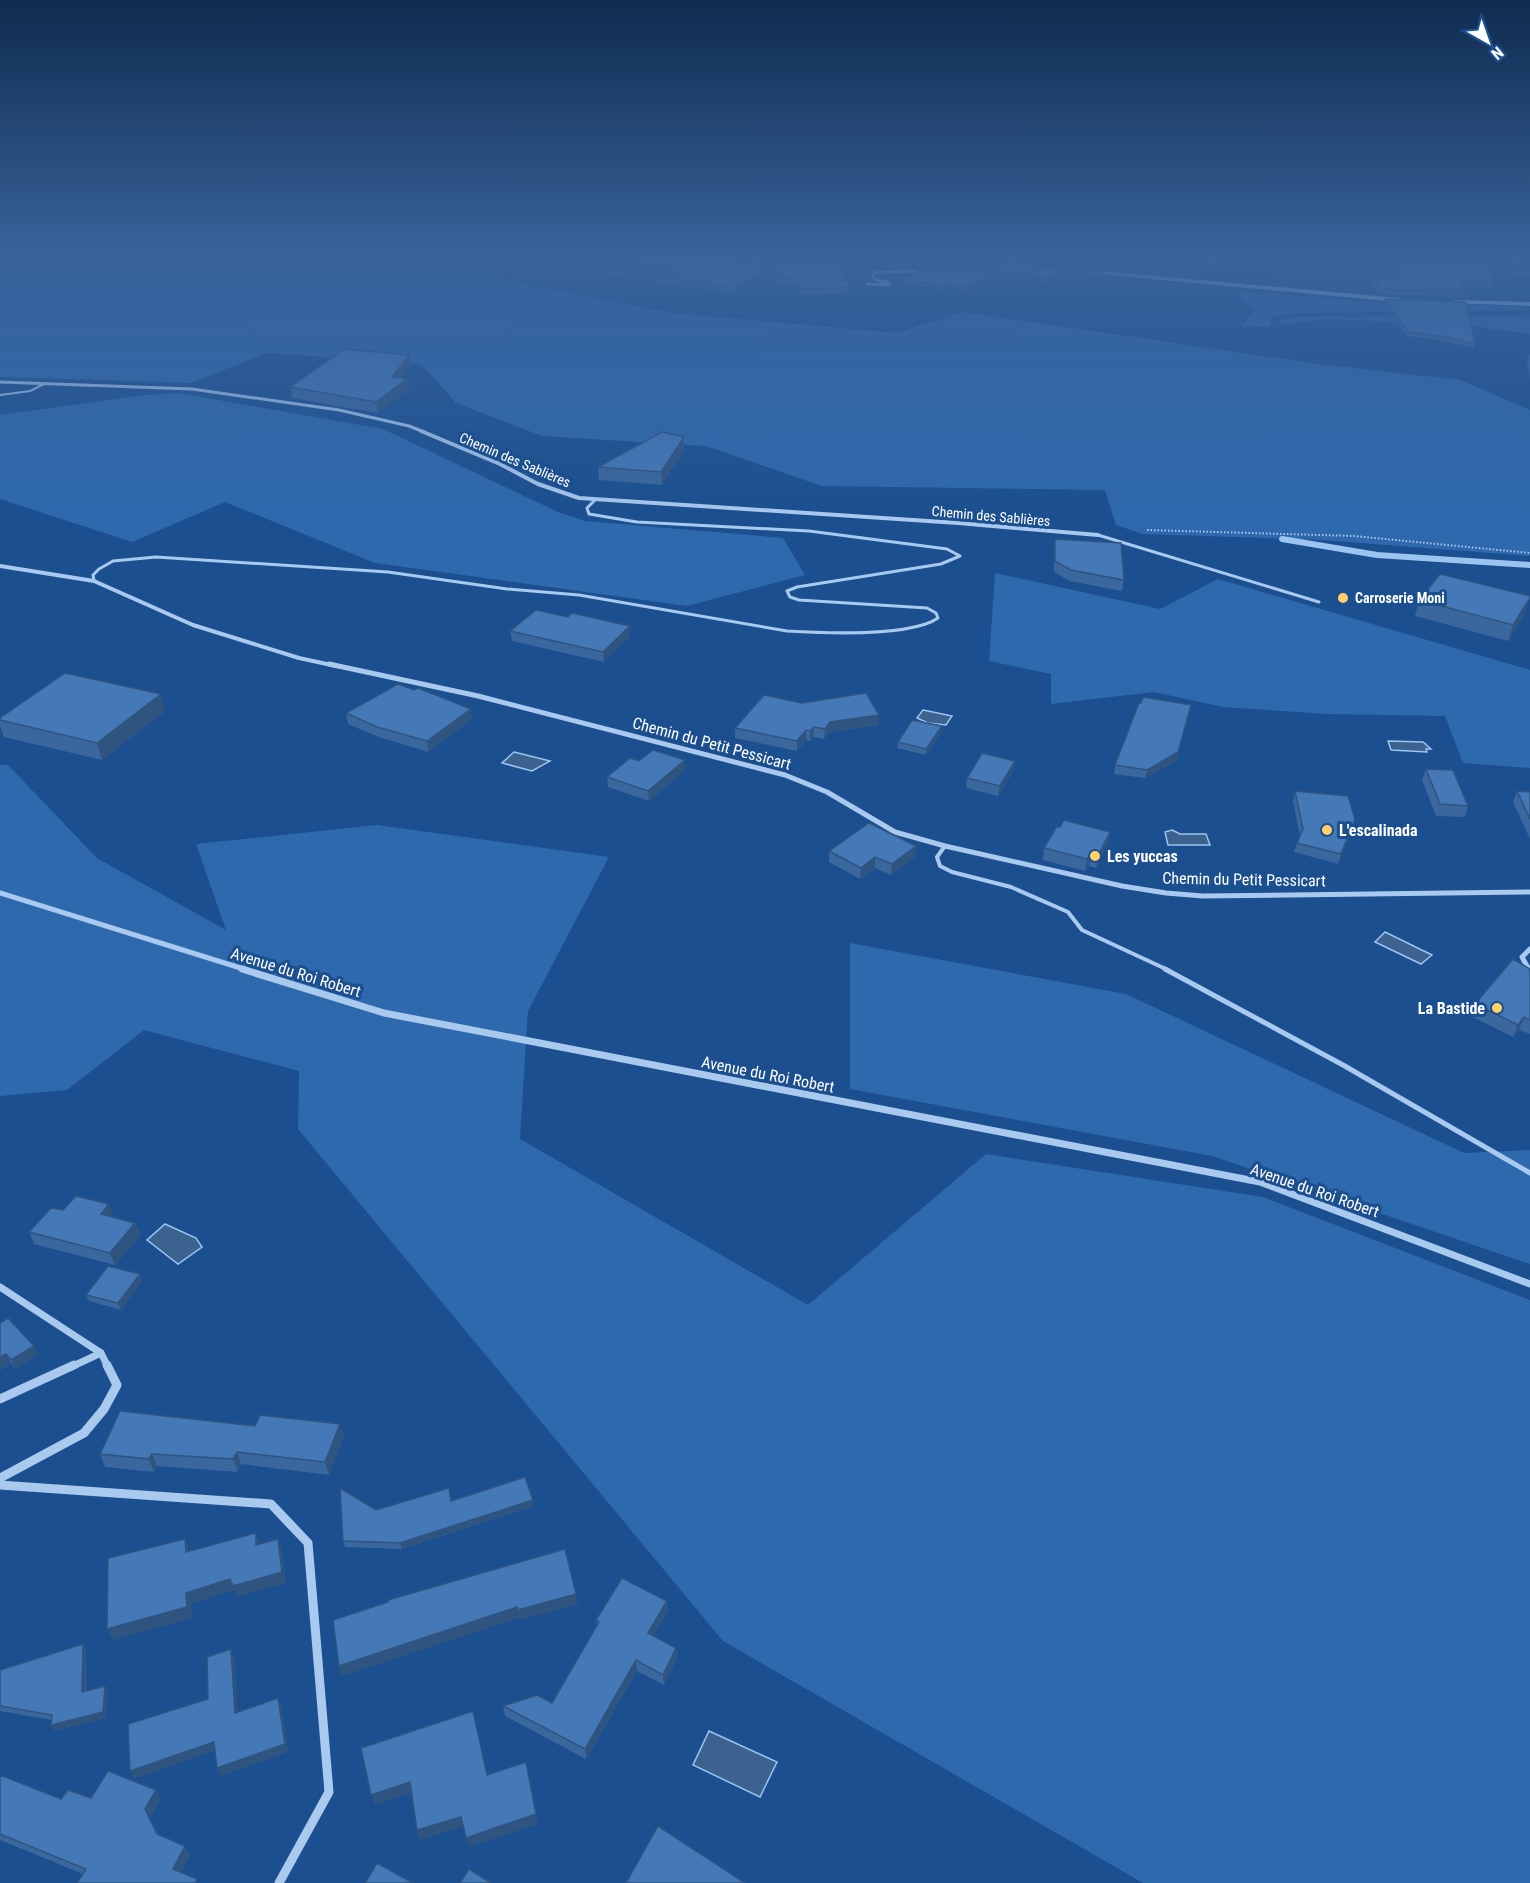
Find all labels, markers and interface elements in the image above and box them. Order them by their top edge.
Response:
north arrow [1458,12,1518,72]
text: N [1487,43,1507,64]
street label: Chemin des Sablières [457,429,573,491]
street label: Chemin des Sablières [931,503,1051,529]
place label: Carroserie Moni [1355,590,1445,606]
marker: Carroserie Moni [1336,591,1350,605]
street label: Chemin du Petit Pessicart [630,713,794,774]
place label: L'escalinada [1339,821,1418,840]
marker: L'escalinada [1320,823,1334,837]
place label: Les yuccas [1107,847,1178,866]
marker: Les yuccas [1088,849,1102,863]
street label: Chemin du Petit Pessicart [1162,869,1326,890]
street label: Avenue du Roi Robert [229,944,363,1001]
place label: La Bastide [1418,999,1485,1018]
marker: La Bastide [1490,1001,1504,1015]
street label: Avenue du Roi Robert [700,1052,836,1097]
street label: Avenue du Roi Robert [1248,1160,1382,1221]

